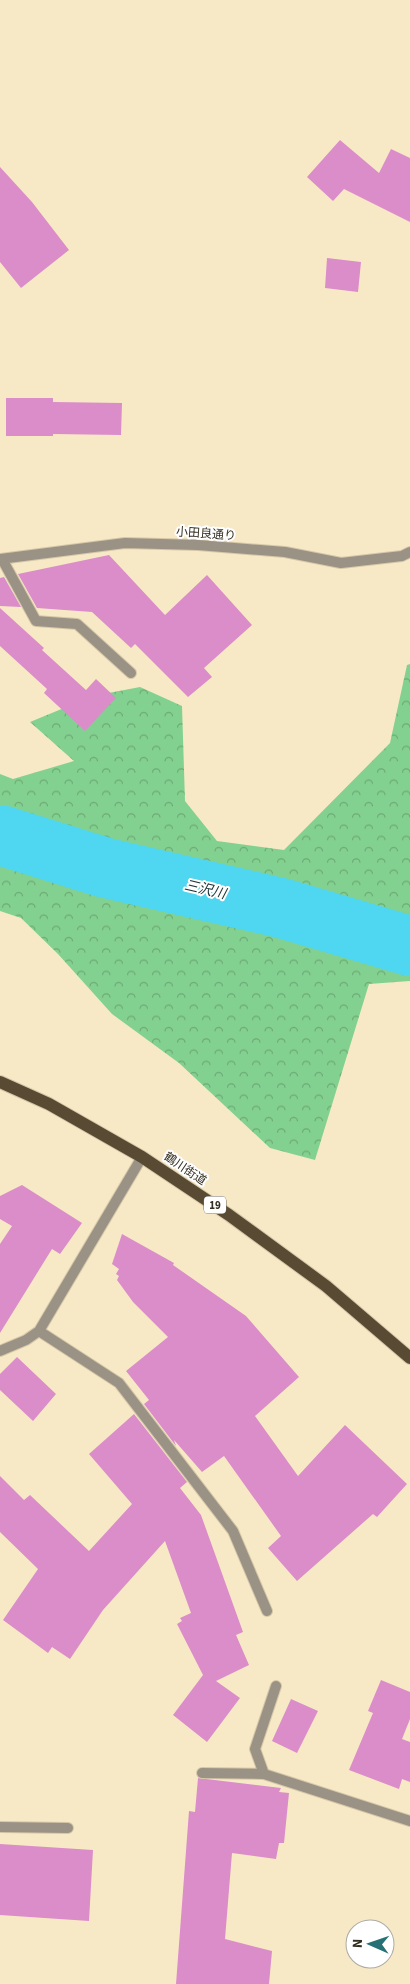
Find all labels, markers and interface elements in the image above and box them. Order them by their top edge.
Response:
street label: 小田良通り [175,523,237,545]
water label: 三沢川 [182,876,230,905]
street label: 鶴川街道 [160,1149,210,1189]
road number: 19 [204,1196,226,1214]
north arrow [345,1919,395,1969]
text: N [348,1939,368,1949]

